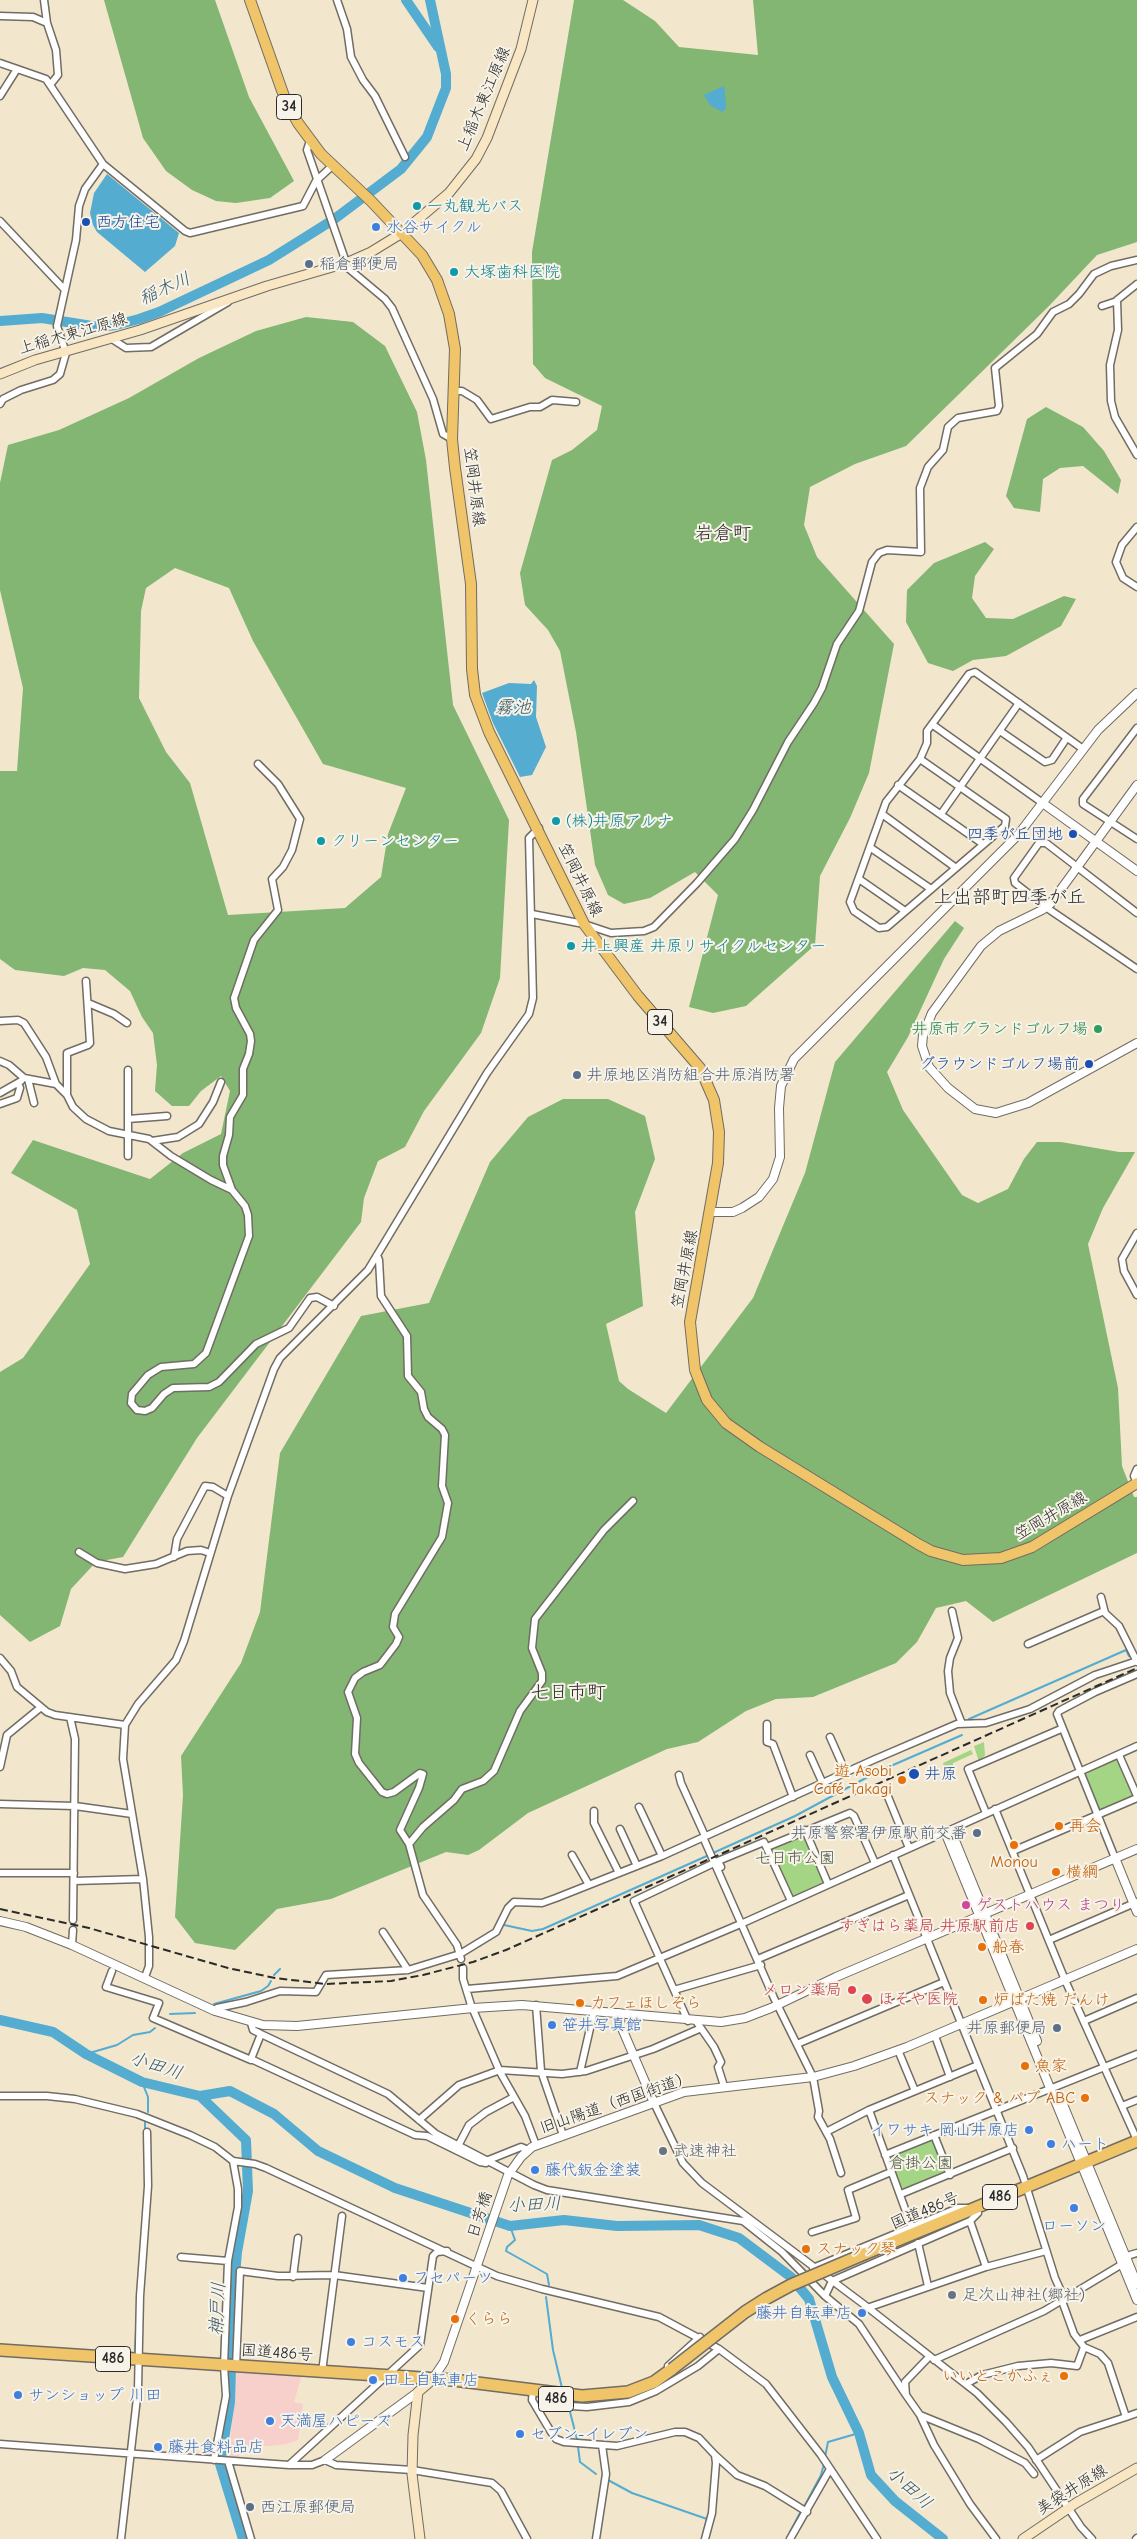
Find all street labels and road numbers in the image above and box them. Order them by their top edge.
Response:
street label: 上稲木東江原線 [453,44,515,154]
road number: 34 [276,94,302,120]
street label: 上稲木東江原線 [17,309,129,359]
street label: 笠岡井原線 [460,446,488,528]
street label: 笠岡井原線 [554,840,606,920]
road number: 34 [648,1010,672,1034]
street label: 笠岡井原線 [668,1228,702,1310]
street label: 笠岡井原線 [1012,1488,1090,1544]
street label: 旧山陽道（西国街道） [537,2068,695,2138]
road number: 486 [982,2184,1018,2210]
street label: 国道486号 [888,2188,962,2234]
street label: 日芳橋 [463,2189,497,2241]
street label: 国道486号 [240,2341,314,2365]
road number: 486 [96,2346,130,2372]
road number: 486 [538,2386,574,2412]
street label: 美袋井原線 [1033,2461,1111,2519]

